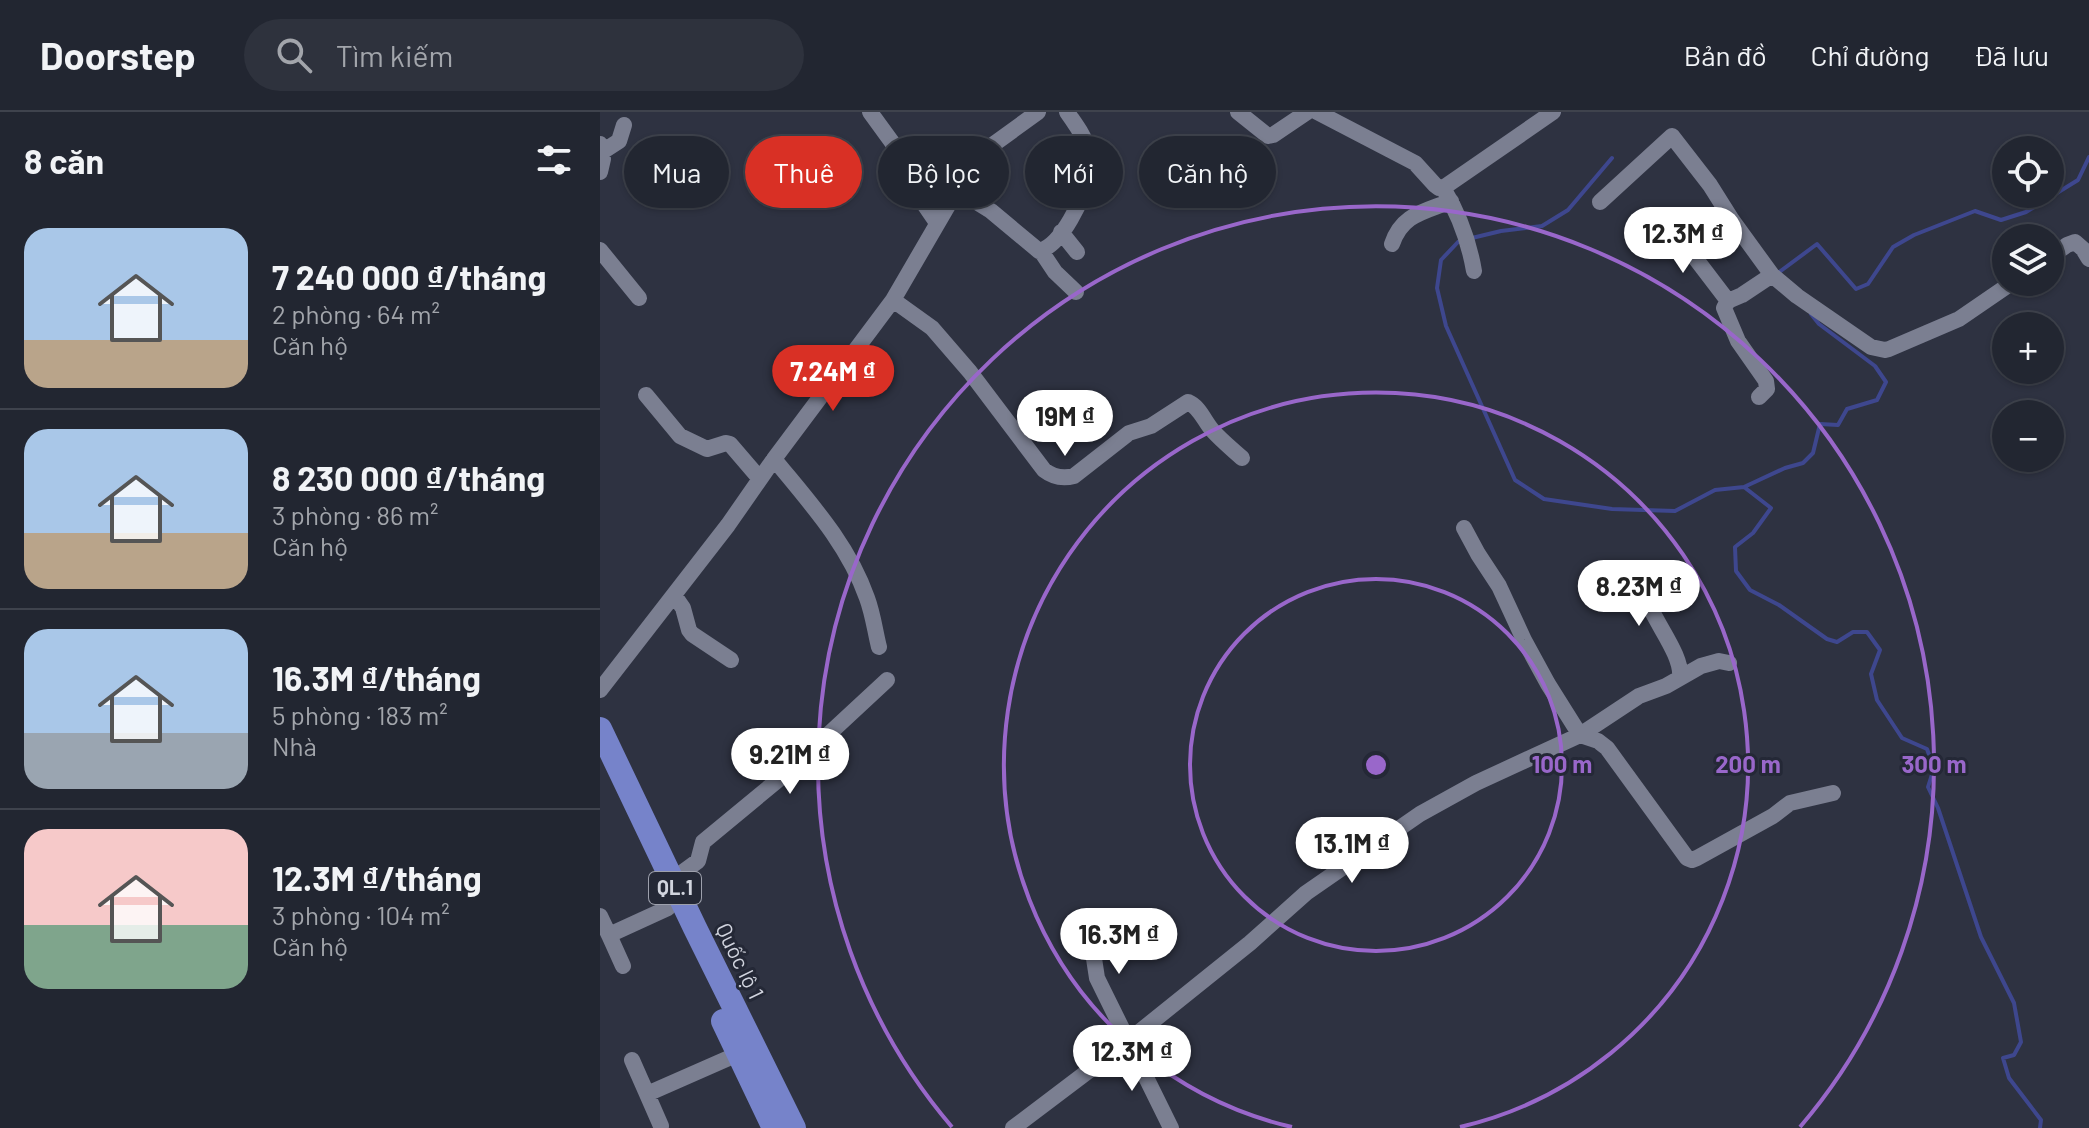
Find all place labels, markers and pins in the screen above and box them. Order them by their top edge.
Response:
pin: 12.3M ₫ [1609,207,1757,275]
pin: 7.24M ₫ [759,345,907,413]
pin: 19M ₫ [1009,390,1121,458]
pin: 8.23M ₫ [1565,560,1713,628]
pin: 9.21M ₫ [716,728,864,796]
centre of rings [1362,751,1390,779]
pin: 13.1M ₫ [1278,817,1426,885]
pin: 16.3M ₫ [1045,908,1193,976]
pin: 12.3M ₫ [1058,1025,1206,1093]

